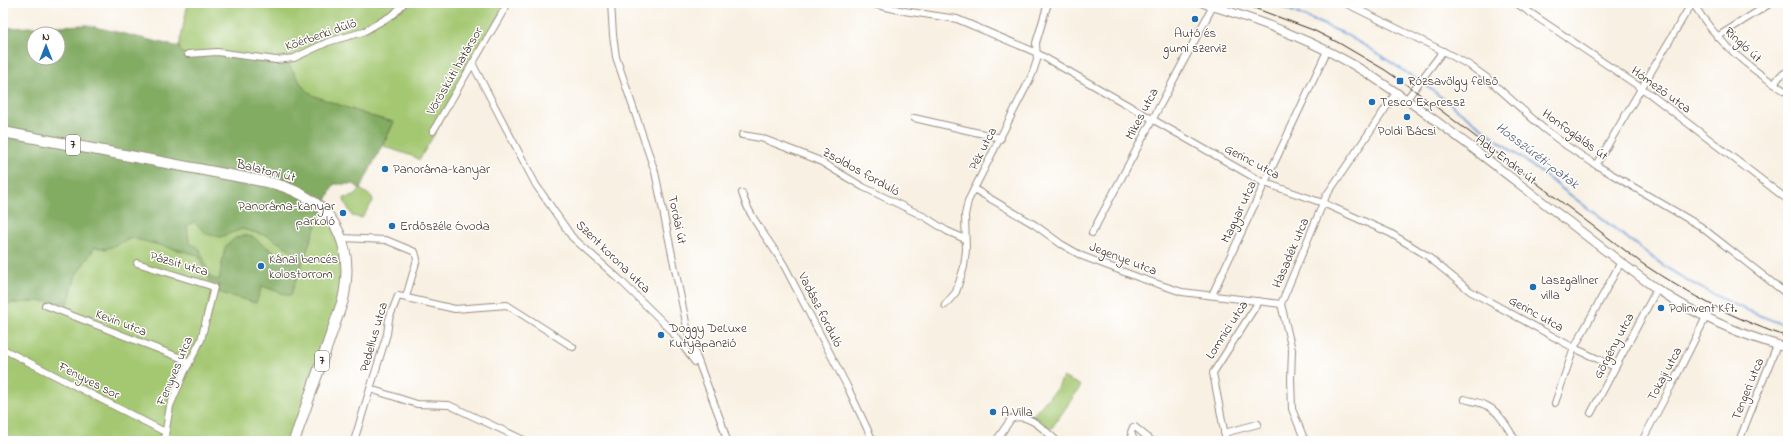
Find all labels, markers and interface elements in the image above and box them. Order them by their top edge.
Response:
street label: Kőérberki dűlő [283,14,360,56]
marker: Autó és gumi szerviz [1190,14,1200,24]
street label: Vöröskúti határsor [422,23,488,119]
street label: Ringló út [1719,23,1766,69]
place label: Autó és gumi szerviz [1162,24,1227,59]
north arrow [26,26,66,66]
text: N [42,29,50,45]
street label: Hómező utca [1627,62,1695,118]
place label: Rózsavölgy felső [1408,72,1499,92]
marker: Rózsavölgy felső [1395,76,1405,86]
street label: Mikes utca [1120,85,1164,143]
place label: Tesco Expressz [1380,93,1466,112]
marker: Tesco Expressz [1367,97,1377,107]
street label: Honfoglalás út [1537,104,1613,167]
marker: Poldi Bácsi [1402,112,1412,122]
water label: Hosszúréti-patak [1491,117,1584,195]
place label: Poldi Bácsi [1378,122,1436,141]
street label: Pék utca [964,124,1002,174]
street label: Ady Endre út [1471,131,1541,191]
road number: 7 [66,135,80,155]
street label: Gerinc utca [1221,139,1283,185]
street label: Zsoldos forduló [819,143,903,201]
street label: Balatoni út [234,154,298,188]
place label: Panoráma-kanyar [393,160,491,180]
marker: Panoráma-kanyar [380,164,390,174]
street label: Magyar utca [1216,178,1263,247]
street label: Tordai út [663,194,692,247]
place label: Panoráma-kanyar parkoló [238,197,336,231]
marker: Panoráma-kanyar parkoló [338,208,348,218]
street label: Hasadék utca [1268,215,1314,291]
street label: Szent korona utca [571,216,655,298]
place label: Erdőszéle Óvoda [400,217,490,236]
marker: Erdőszéle Óvoda [387,221,397,231]
street label: Jegenye utca [1086,237,1160,282]
street label: Pázsit utca [148,247,210,281]
place label: Kánai bencés kolostorrom [269,250,339,284]
marker: Kánai bencés kolostorrom [256,261,266,271]
street label: Vadász forduló [792,268,847,351]
place label: Laszgallner villa [1541,271,1599,305]
marker: Laszgallner villa [1528,282,1538,292]
street label: Gerinc utca [1505,291,1567,337]
street label: Lomnici utca [1201,297,1253,363]
place label: Polinvent Kft. [1669,299,1737,318]
street label: Pedellus utca [355,300,393,374]
marker: Polinvent Kft. [1656,303,1666,313]
street label: Kevin utca [93,305,149,341]
street label: Görgény utca [1589,310,1640,383]
place label: Doggy DeLuxe Kutyapanzió [668,319,747,354]
marker: Doggy DeLuxe Kutyapanzió [656,330,666,340]
street label: Fenyves utca [151,333,199,410]
street label: Tokaji utca [1643,344,1687,404]
road number: 7 [315,351,329,371]
street label: Tengeri utca [1727,355,1770,423]
street label: Fenyves sor [54,357,124,406]
place label: A Villa [1001,403,1033,422]
marker: A Villa [988,407,998,417]

